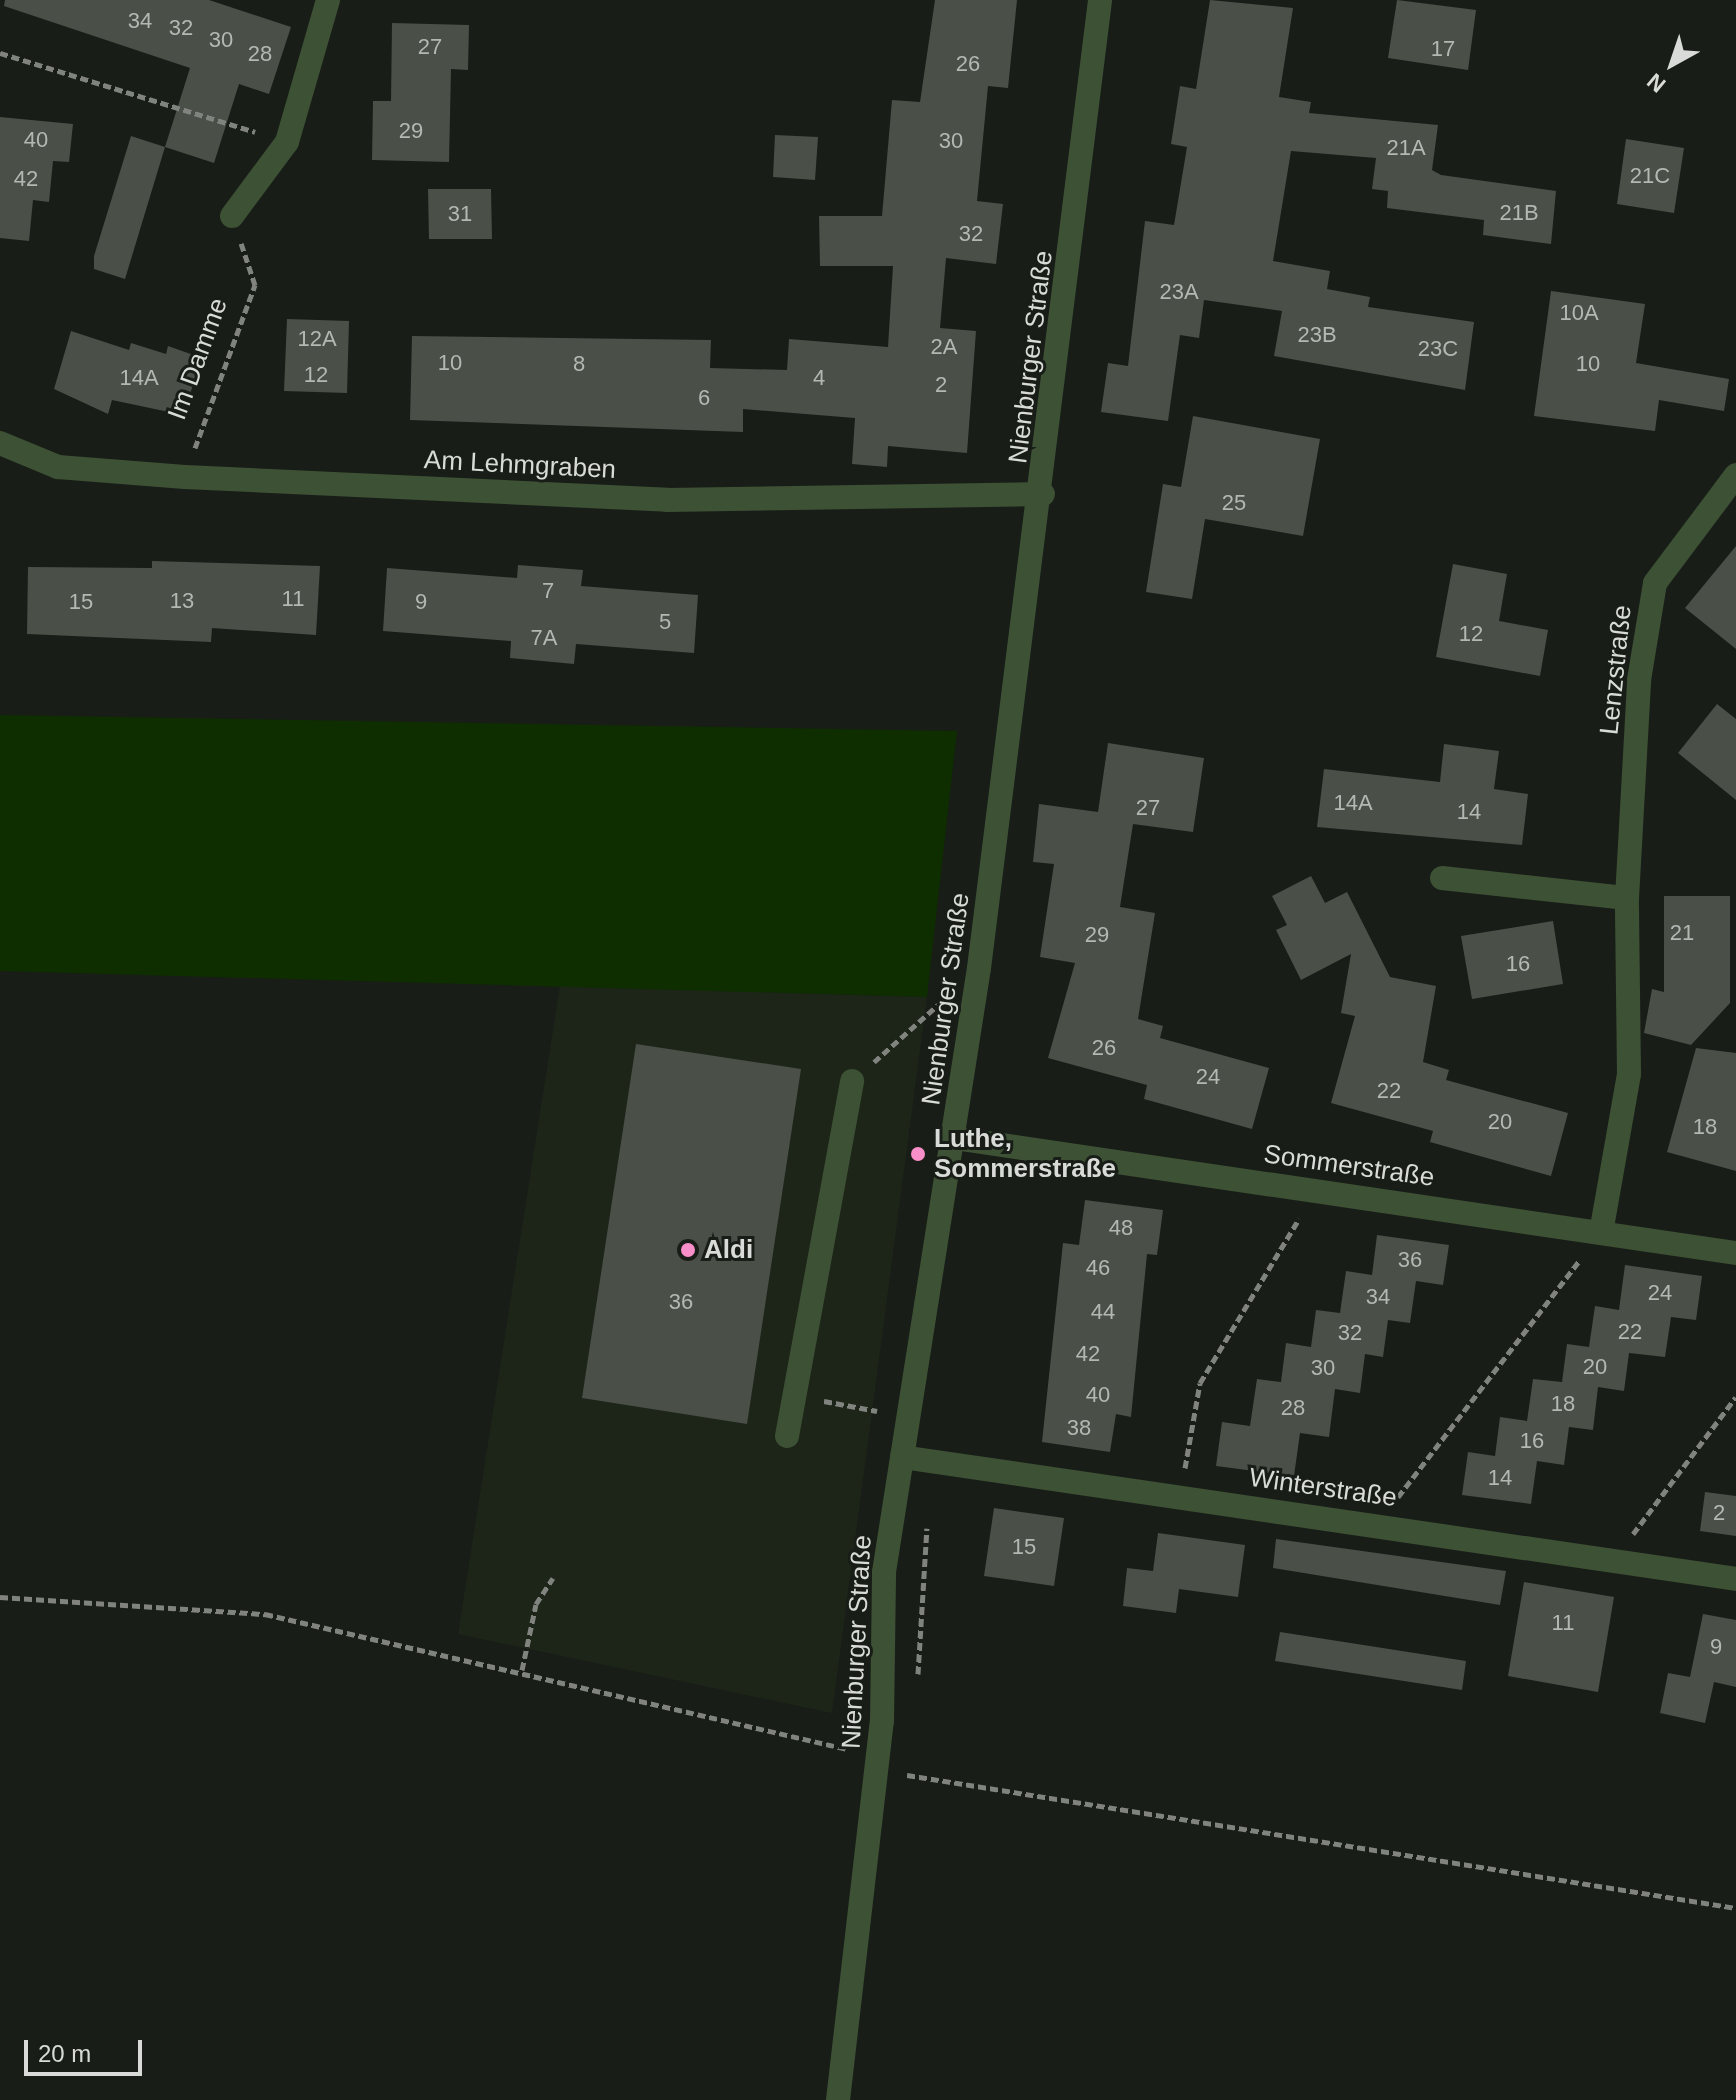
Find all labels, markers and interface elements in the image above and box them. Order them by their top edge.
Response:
house number: 34 [128,8,152,34]
house number: 32 [169,15,193,41]
north arrow [1632,24,1712,104]
house number: 30 [209,27,233,53]
house number: 27 [418,34,442,60]
house number: 17 [1431,36,1455,62]
house number: 28 [248,41,272,67]
house number: 26 [956,51,980,77]
text: N [1642,68,1670,97]
house number: 29 [399,118,423,144]
house number: 40 [24,127,48,153]
house number: 30 [939,128,963,154]
house number: 21A [1386,135,1426,161]
house number: 21C [1630,163,1670,189]
house number: 42 [14,166,38,192]
house number: 21B [1499,200,1539,226]
house number: 31 [448,201,472,227]
house number: 32 [959,221,983,247]
street label: Nienburger Straße [1002,249,1060,465]
house number: 23A [1159,279,1199,305]
street label: Im Damme [162,294,234,424]
house number: 10A [1559,300,1599,326]
house number: 23B [1297,322,1337,348]
house number: 12A [297,326,337,352]
house number: 2A [931,334,957,360]
house number: 23C [1418,336,1458,362]
house number: 10 [438,350,462,376]
house number: 8 [573,351,585,377]
house number: 10 [1576,351,1600,377]
house number: 12 [304,362,328,388]
house number: 14A [119,365,159,391]
house number: 4 [813,365,825,391]
house number: 2 [935,372,947,398]
house number: 6 [698,385,710,411]
street label: Am Lehmgraben [423,444,617,486]
house number: 25 [1222,490,1246,516]
house number: 7 [542,578,554,604]
house number: 11 [282,586,304,612]
house number: 13 [170,588,194,614]
house number: 15 [69,589,93,615]
house number: 9 [415,589,427,615]
street label: Lenzstraße [1594,604,1638,736]
house number: 5 [659,609,671,635]
house number: 12 [1459,621,1483,647]
house number: 7A [531,625,557,651]
house number: 14A [1333,790,1373,816]
house number: 27 [1136,795,1160,821]
house number: 14 [1457,799,1481,825]
street label: Nienburger Straße [916,891,976,1107]
house number: 21 [1670,920,1694,946]
house number: 29 [1085,922,1109,948]
house number: 16 [1506,951,1530,977]
house number: 26 [1092,1035,1116,1061]
house number: 24 [1196,1064,1220,1090]
house number: 22 [1377,1078,1401,1104]
house number: 20 [1488,1109,1512,1135]
house number: 18 [1693,1114,1717,1140]
place label: Luthe, Sommerstraße [934,1123,1116,1184]
street label: Sommerstraße [1262,1139,1436,1193]
marker: Luthe, Sommerstraße [909,1145,927,1163]
house number: 48 [1109,1215,1133,1241]
place label: Aldi [704,1234,753,1266]
marker: Aldi [679,1241,697,1259]
house number: 36 [1398,1247,1422,1273]
house number: 46 [1086,1255,1110,1281]
house number: 24 [1648,1280,1672,1306]
house number: 34 [1366,1284,1390,1310]
house number: 36 [669,1289,693,1315]
house number: 44 [1091,1299,1115,1325]
house number: 22 [1618,1319,1642,1345]
house number: 32 [1338,1320,1362,1346]
house number: 42 [1076,1341,1100,1367]
house number: 20 [1583,1354,1607,1380]
house number: 30 [1311,1355,1335,1381]
house number: 40 [1086,1382,1110,1408]
house number: 18 [1551,1391,1575,1417]
house number: 28 [1281,1395,1305,1421]
house number: 38 [1067,1415,1091,1441]
house number: 16 [1520,1428,1544,1454]
street label: Winterstraße [1247,1462,1399,1514]
house number: 14 [1488,1465,1512,1491]
house number: 2 [1713,1500,1725,1526]
street label: Nienburger Straße [836,1534,878,1750]
house number: 15 [1012,1534,1036,1560]
house number: 11 [1552,1610,1574,1636]
house number: 9 [1710,1634,1722,1660]
scale bar [28,2024,146,2074]
text: 20 m [38,2040,91,2067]

